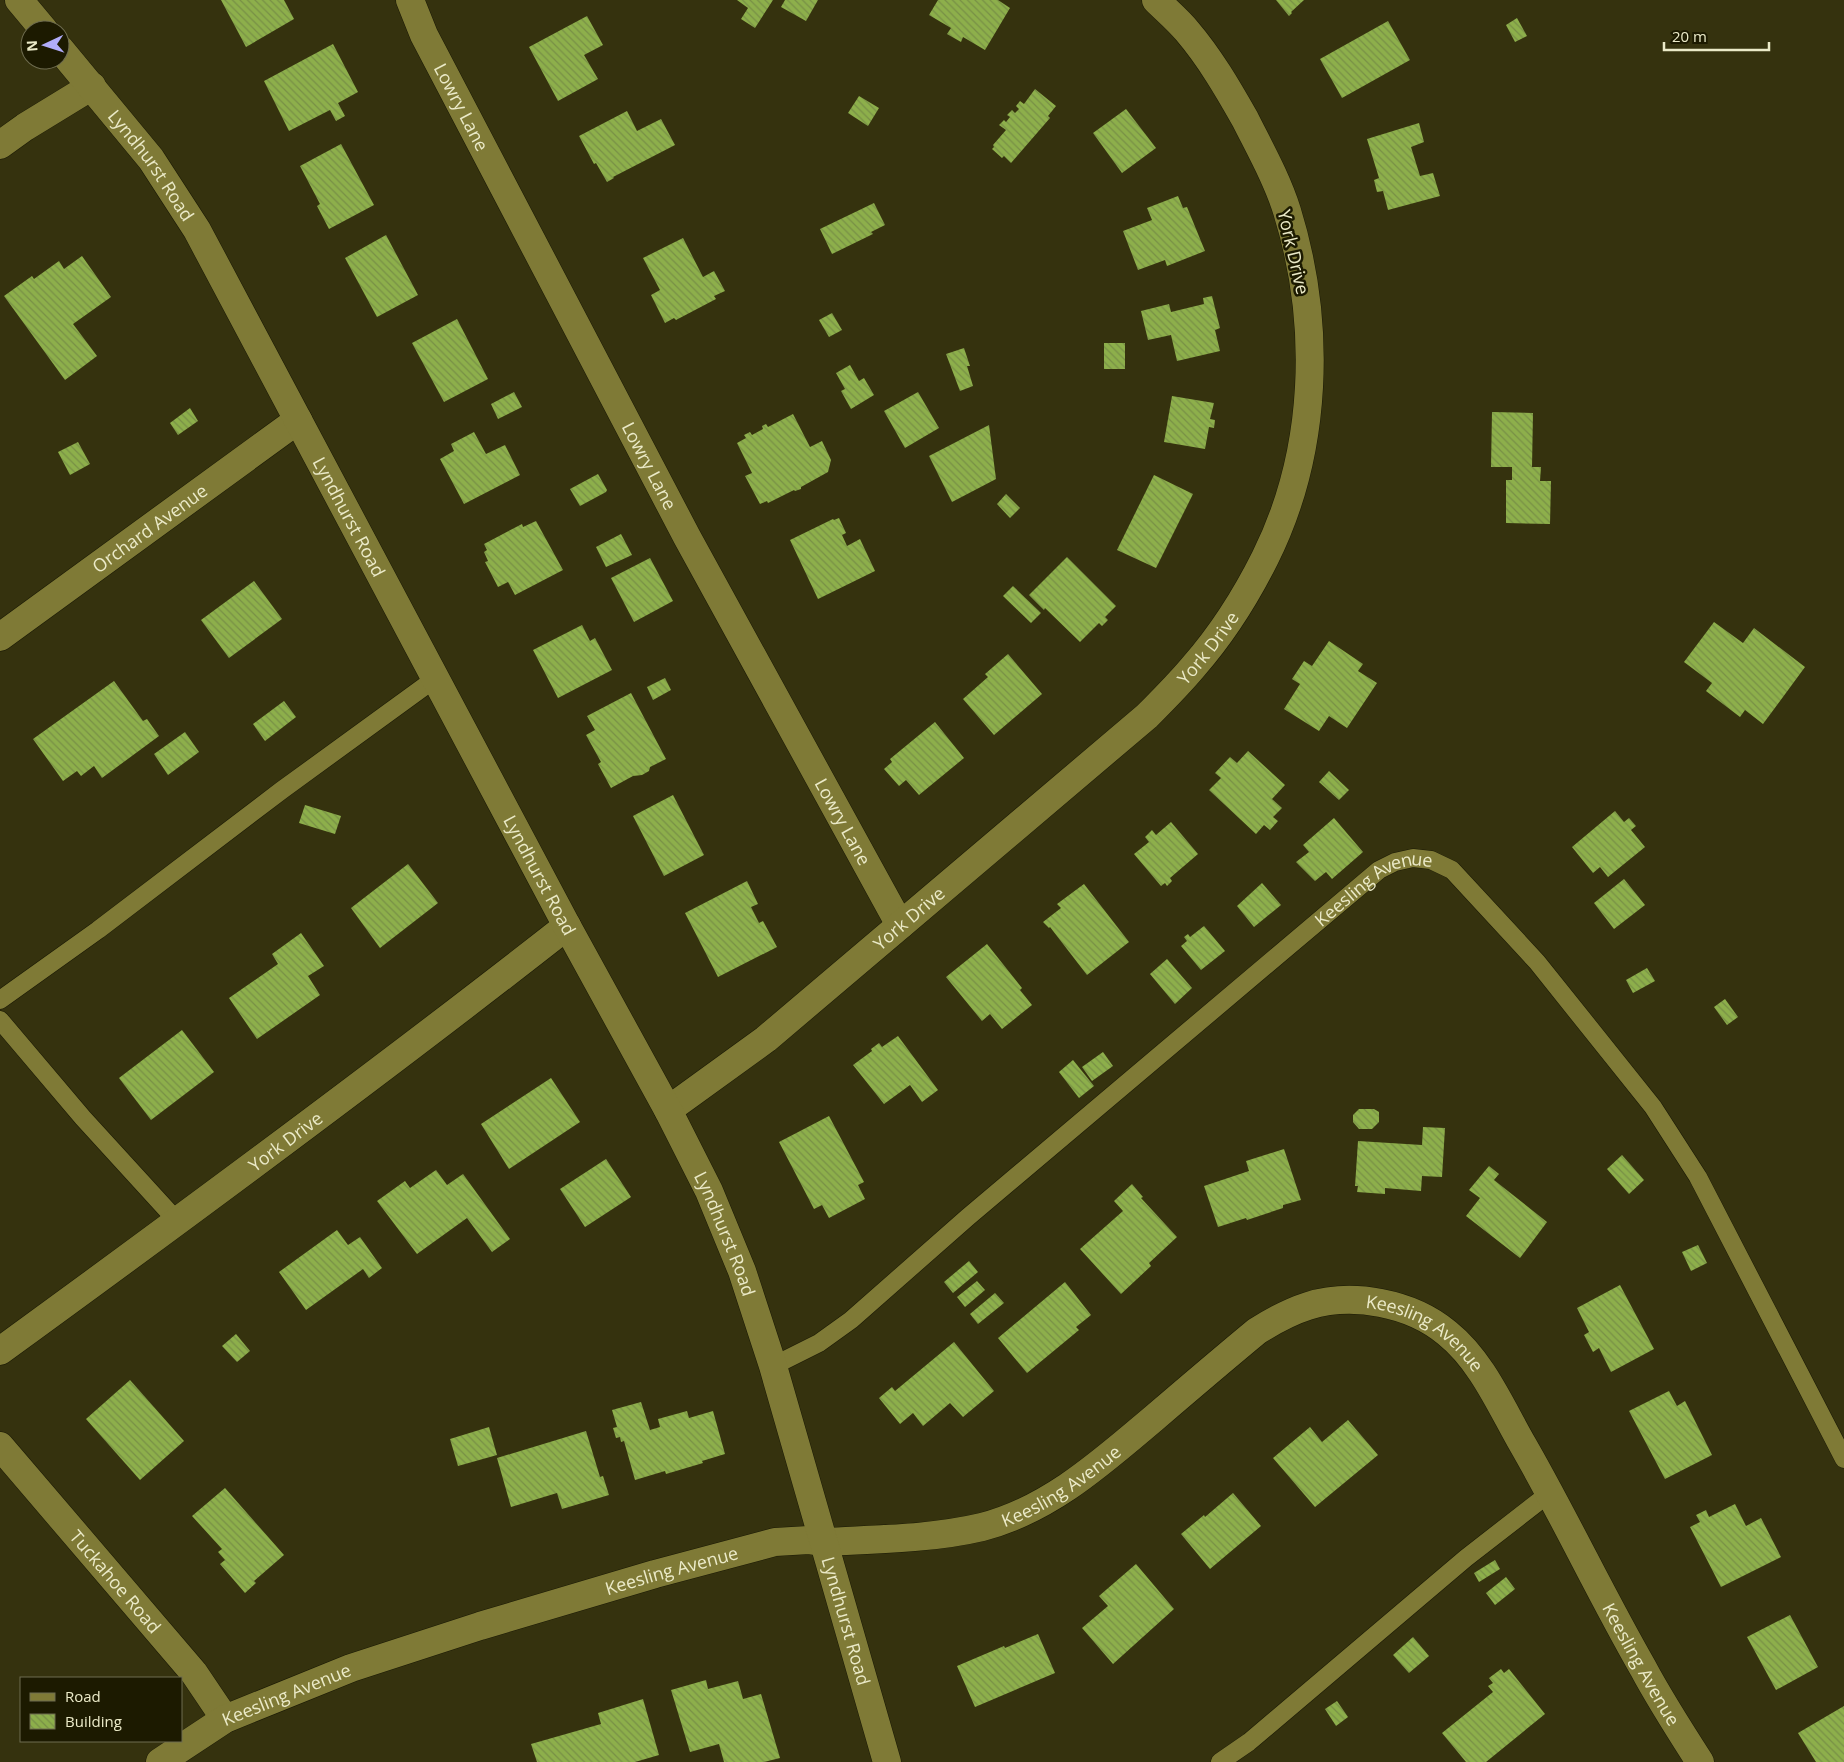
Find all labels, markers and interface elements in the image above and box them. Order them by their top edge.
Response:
north arrow [20,20,70,70]
scale bar [1664,20,1769,52]
text: 20 m [1672,26,1707,46]
text: N [22,40,41,52]
street label: Lowry Lane [429,59,495,155]
street label: Lyndhurst Road [103,104,200,226]
street label: York Drive [1273,207,1315,297]
street label: Lowry Lane [617,418,683,514]
street label: Lyndhurst Road [308,452,391,581]
street label: Orchard Avenue [87,478,212,578]
street label: York Drive [1172,607,1244,689]
street label: Lowry Lane [810,774,877,869]
street label: Lyndhurst Road [498,811,582,939]
street label: Keesling Avenue [1309,846,1434,932]
street label: York Drive [868,881,949,955]
street label: York Drive [243,1106,327,1177]
street label: Lyndhurst Road [689,1167,761,1299]
street label: Keesling Avenue [1365,1289,1489,1376]
street label: Keesling Avenue [998,1439,1125,1532]
street label: Tuckahoe Road [65,1525,167,1638]
street label: Keesling Avenue [602,1540,741,1600]
street label: Lyndhurst Road [817,1554,876,1688]
street label: Keesling Avenue [1597,1599,1686,1730]
street label: Keesling Avenue [218,1657,354,1731]
legend [20,1677,182,1742]
text: Road [65,1686,101,1706]
text: Building [65,1711,122,1731]

